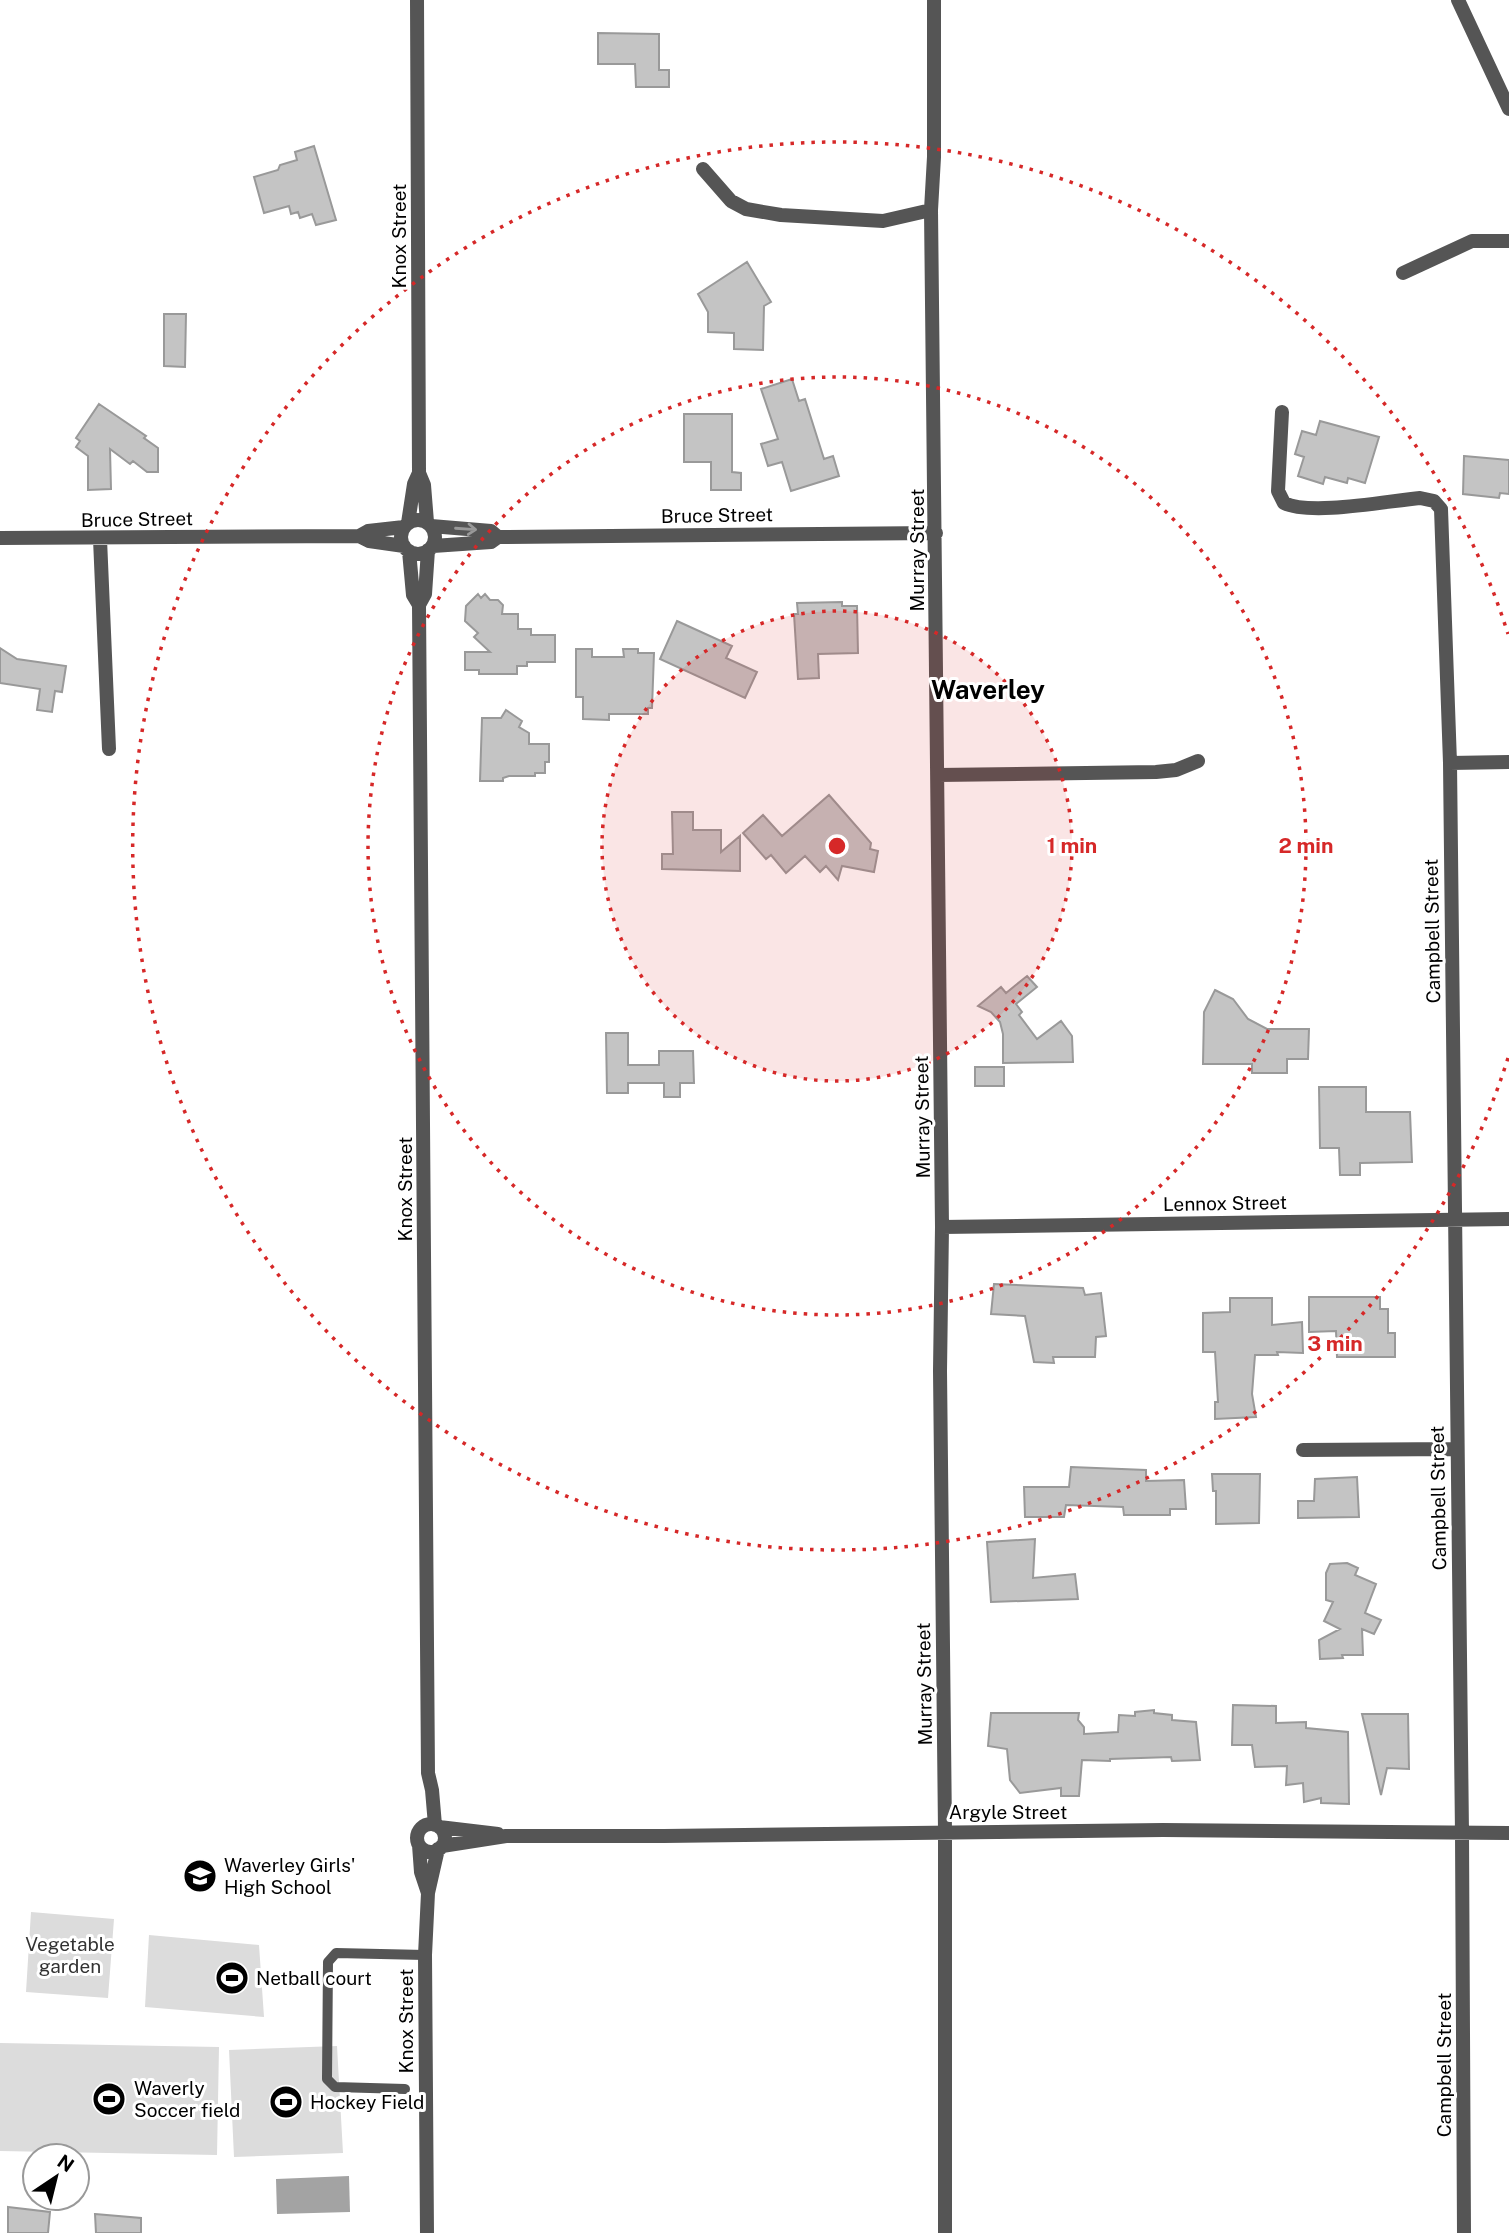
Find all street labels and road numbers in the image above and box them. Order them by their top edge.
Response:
street label: Knox Street [388,184,410,288]
street label: Murray Street [906,489,928,611]
street label: Bruce Street [661,503,773,527]
street label: Bruce Street [81,507,193,531]
street label: Campbell Street [1420,858,1444,1004]
street label: Murray Street [910,1055,934,1179]
street label: Knox Street [394,1137,416,1241]
street label: Lennox Street [1163,1191,1287,1215]
street label: Campbell Street [1426,1425,1450,1571]
street label: Murray Street [912,1622,936,1746]
street label: Argyle Street [949,1801,1067,1823]
street label: Knox Street [395,1969,417,2073]
street label: Campbell Street [1433,1993,1455,2137]

